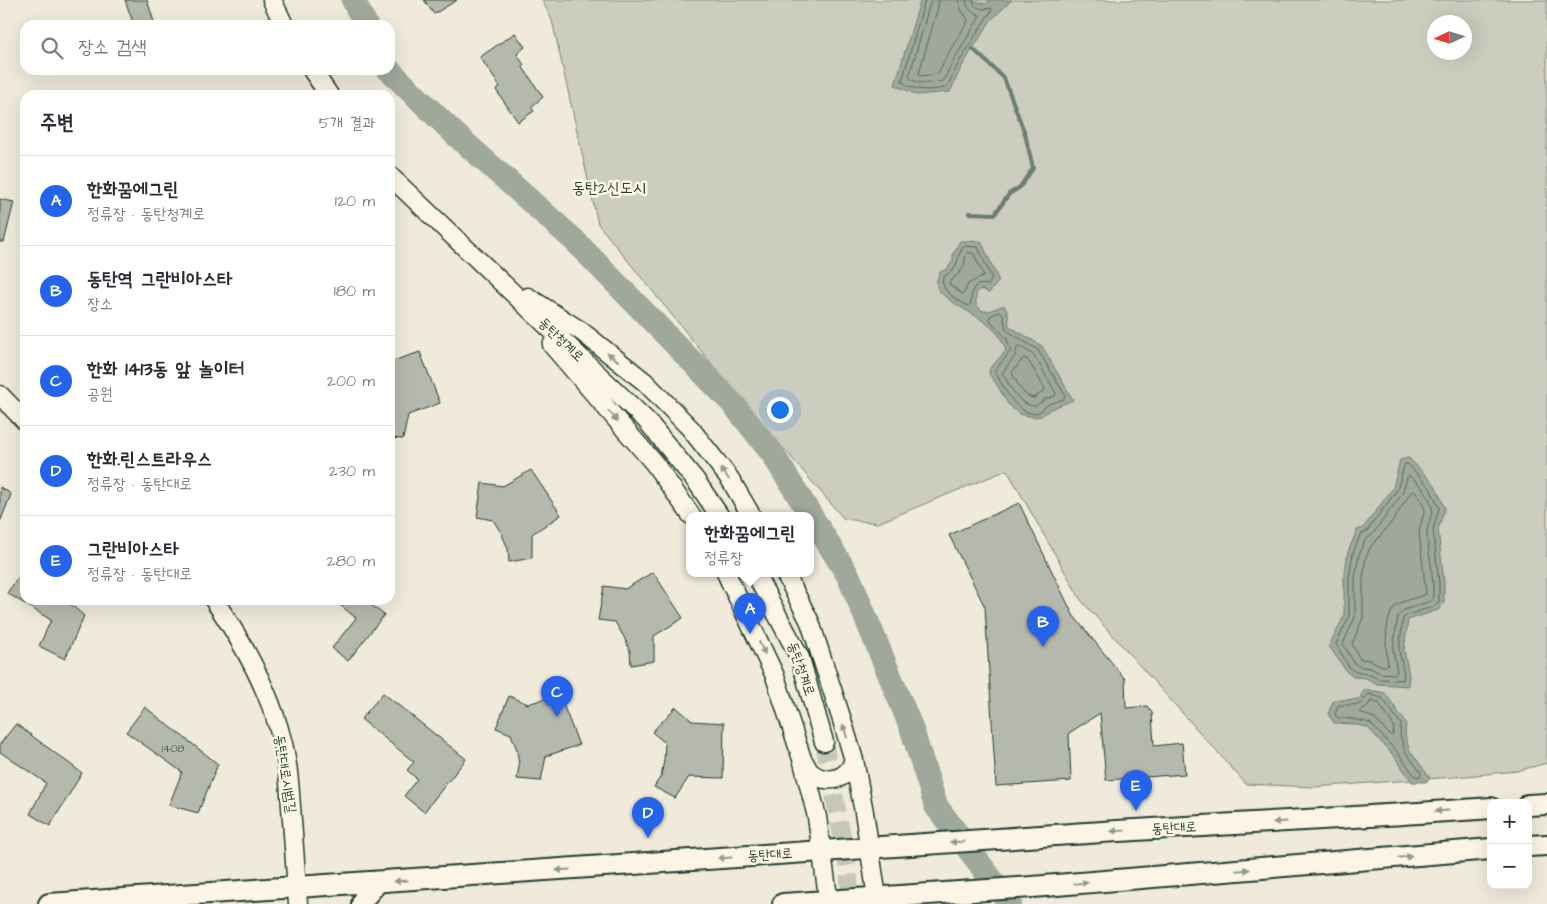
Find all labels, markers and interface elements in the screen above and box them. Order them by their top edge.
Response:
north arrow [1427,15,1472,60]
search box [20,20,395,75]
icon: search [38,34,66,62]
text: 장소 검색 [78,34,147,61]
text: 주변 [40,108,74,137]
text: 5개 결과 [319,112,375,134]
text: 한화꿈에그린 [87,176,179,203]
district label: 동탄2신도시 [572,177,646,199]
text: A [51,190,61,212]
text: 120 m [335,190,375,212]
text: 정류장 · 동탄청계로 [87,203,205,225]
text: 동탄역 그란비아스타 [87,266,232,293]
text: B [50,280,62,302]
text: 180 m [334,280,375,302]
text: 장소 [87,293,113,315]
street label: 동탄청계로 [534,313,588,367]
one-way arrow [606,352,620,362]
text: 한화 1413동 앞 놀이터 [87,356,244,383]
text: C [50,370,62,392]
text: 200 m [327,370,375,392]
text: 공원 [87,383,113,405]
your location [767,397,793,423]
one-way arrow [607,409,619,421]
text: 한화.린스트라우스 [87,446,212,473]
text: D [51,460,61,482]
text: 230 m [329,460,375,482]
one-way arrow [720,467,730,481]
text: 정류장 · 동탄대로 [87,473,192,495]
popup [686,512,814,577]
text: 한화꿈에그린 [704,520,796,547]
text: 그란비아스타 [87,536,179,563]
text: 정류장 [704,547,743,569]
text: E [51,550,61,572]
text: 280 m [327,550,375,572]
text: 정류장 · 동탄대로 [87,563,192,585]
pin: A [734,593,766,634]
pin: B [1027,606,1059,647]
street label: 동탄청계로 [782,639,820,699]
one-way arrow [758,641,766,655]
pin: C [541,676,573,717]
one-way arrow [841,723,849,738]
street label: 동탄대로시범길 [269,733,301,815]
house number: 1408 [162,741,184,756]
pin: E [1120,770,1152,811]
pin: D [632,797,664,838]
map controls [1487,799,1532,889]
button: + [1487,799,1532,844]
one-way arrow [1434,808,1450,816]
street label: 동탄대로 [1151,817,1197,839]
one-way arrow [1272,819,1288,827]
one-way arrow [1109,828,1125,836]
one-way arrow [948,838,964,846]
street label: 동탄대로 [747,843,793,867]
button: − [1487,844,1532,889]
one-way arrow [1397,852,1413,860]
one-way arrow [716,855,732,863]
one-way arrow [1235,865,1251,873]
one-way arrow [554,866,570,874]
one-way arrow [392,878,408,886]
one-way arrow [1073,879,1089,887]

